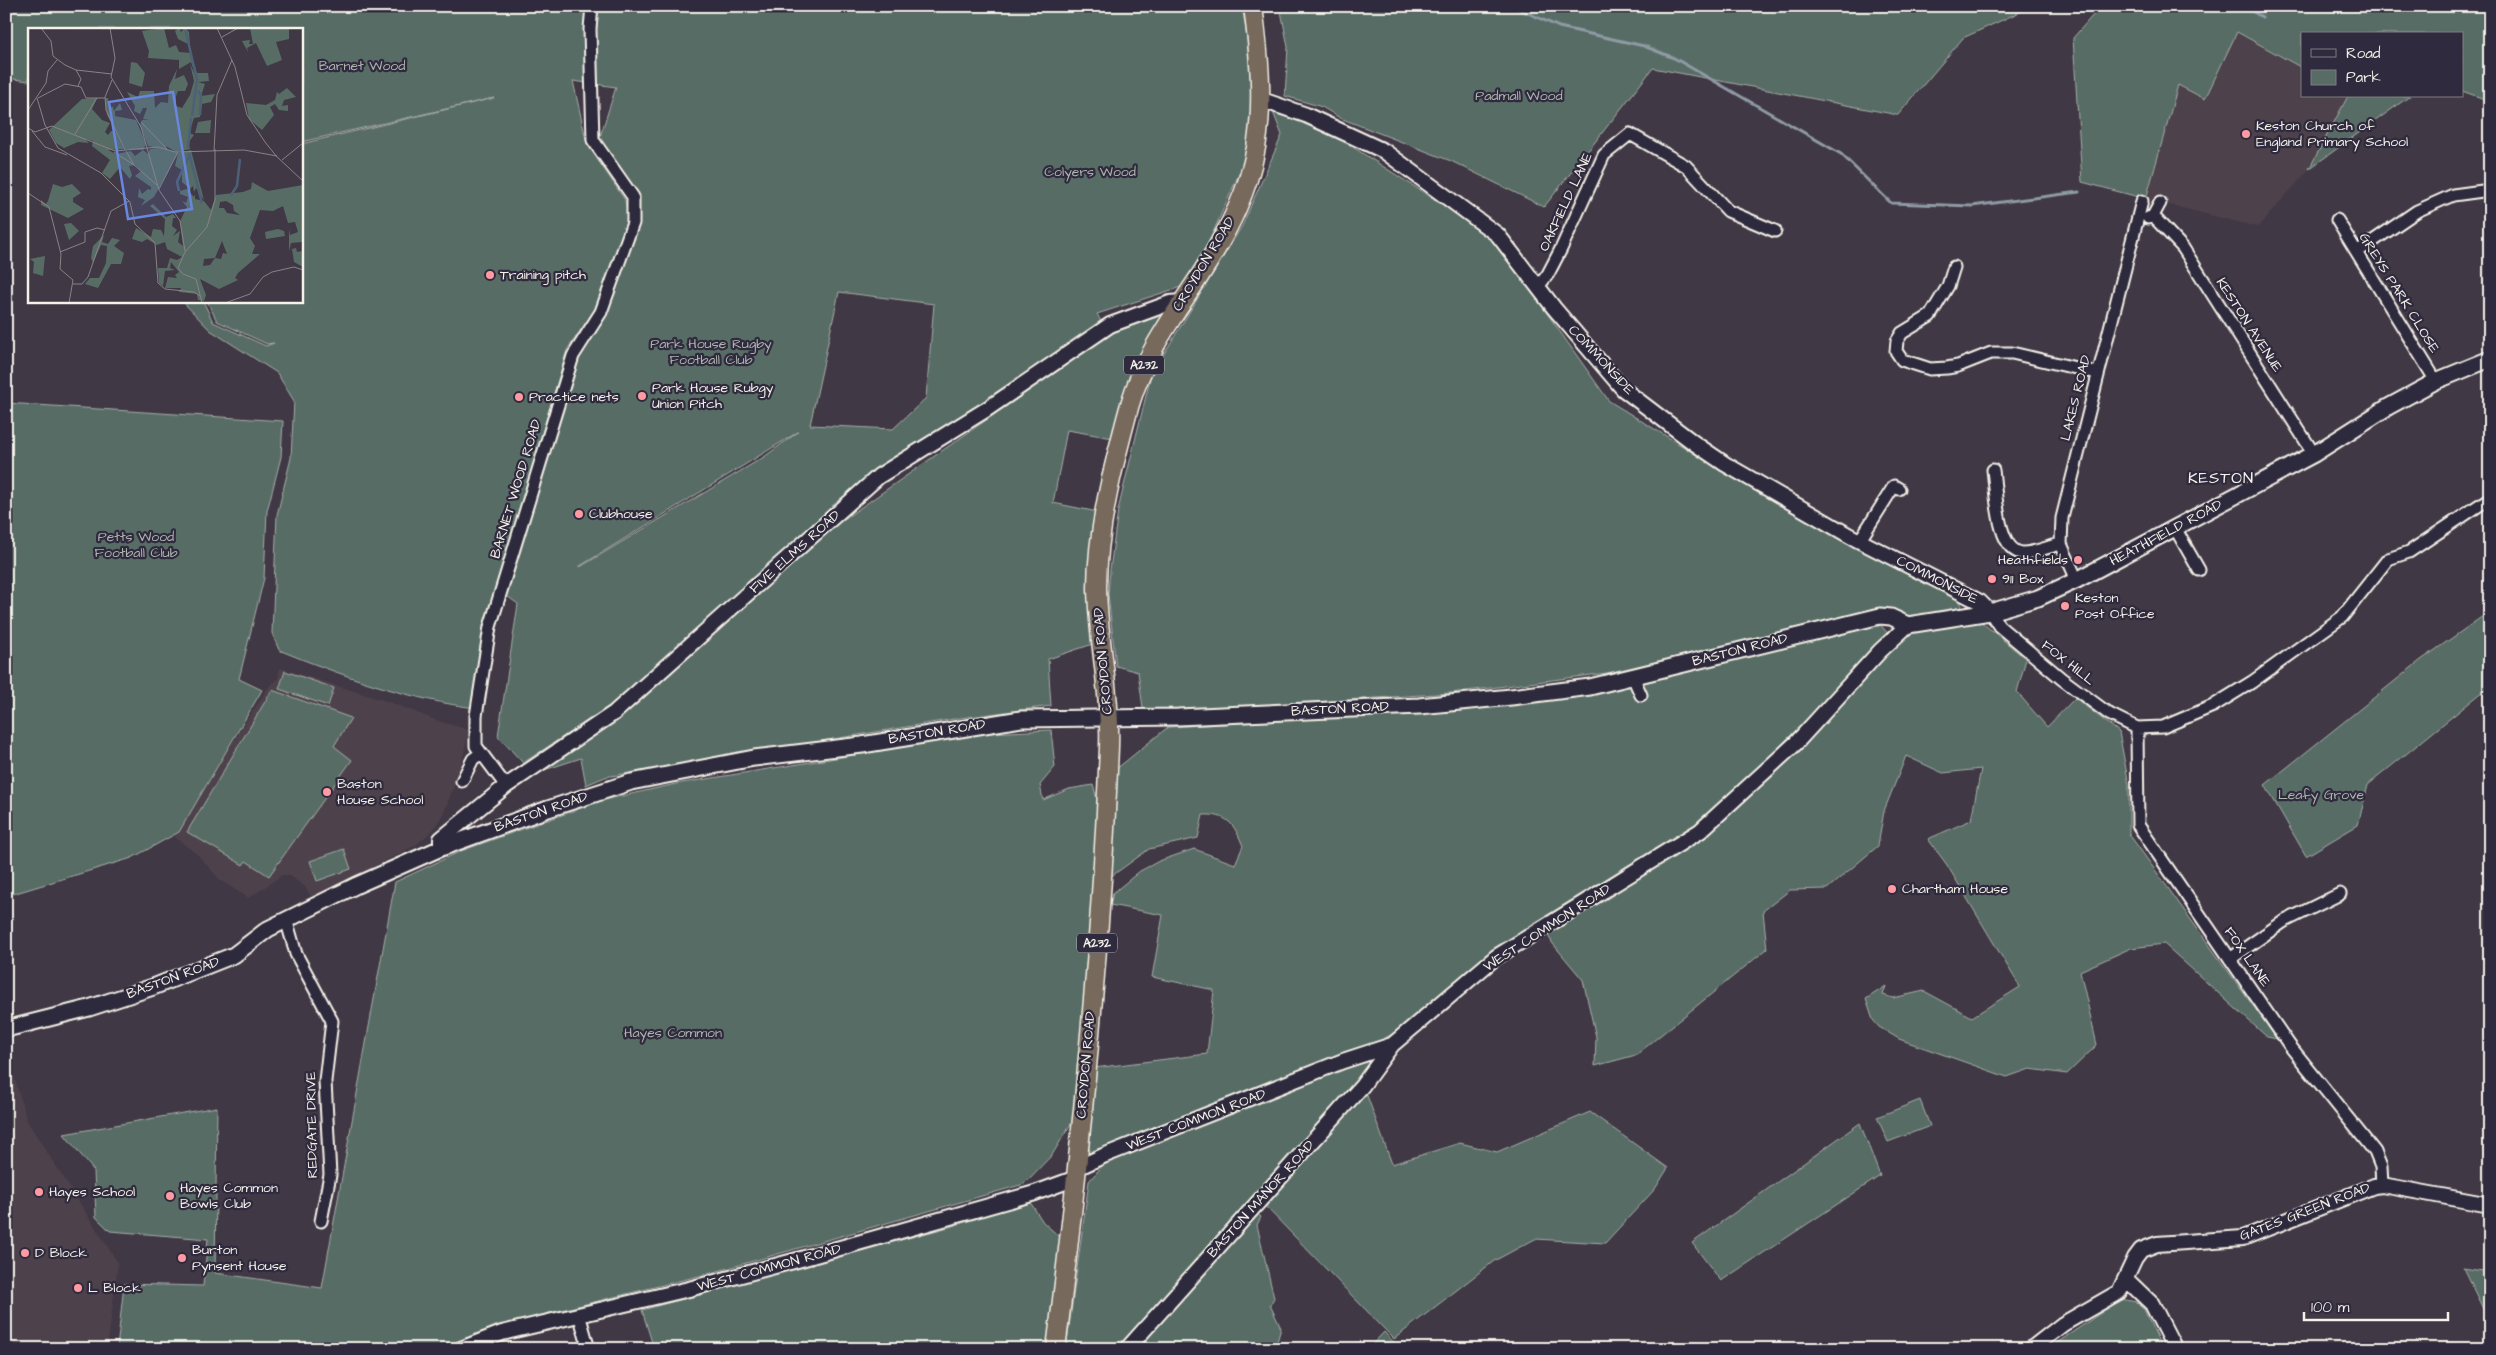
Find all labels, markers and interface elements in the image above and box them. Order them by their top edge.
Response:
inset map [28,28,302,302]
legend [2301,32,2464,98]
text: Road [2346,43,2381,64]
park label: Barnet Wood [319,56,405,76]
text: Park [2346,67,2381,88]
park label: Padmall Wood [1475,86,1563,106]
place label: Keston Church of England Primary School [2256,116,2408,152]
marker: Keston Church of England Primary School [2240,128,2252,140]
street label: OAKFIELD LANE [1534,149,1598,255]
park label: Colyers Wood [1044,162,1136,182]
street label: CROYDON ROAD [1168,213,1240,315]
street label: GREYS PARK CLOSE [2354,229,2444,358]
place label: Training pitch [500,265,586,285]
marker: Training pitch [484,269,496,281]
street label: KESTON AVENUE [2211,274,2288,377]
street label: COMMONSIDE [1563,321,1639,400]
park label: Park House Rugby Football Club [650,334,772,370]
street label: LAKES ROAD [2056,353,2096,443]
road number: A232 [1124,356,1164,374]
place label: Park House Rubgy Union Pitch [652,378,774,414]
place label: Practice nets [529,387,619,407]
marker: Park House Rubgy Union Pitch [636,390,648,402]
marker: Practice nets [513,391,525,403]
street label: BARNET WOOD ROAD [485,417,547,561]
district label: KESTON [2188,467,2254,489]
street label: HEATHFIELD ROAD [2106,495,2226,571]
place label: Clubhouse [589,504,653,524]
street label: FIVE ELMS ROAD [745,506,845,598]
marker: Clubhouse [573,508,585,520]
park label: Petts Wood Football Club [94,527,178,563]
place label: Heathfields [1998,550,2068,570]
street label: COMMONSIDE [1893,551,1982,609]
marker: Heathfields [2072,554,2084,566]
place label: 911 Box [2002,569,2044,589]
marker: 911 Box [1986,573,1998,585]
place label: Keston Post Office [2075,588,2155,624]
marker: Keston Post Office [2059,600,2071,612]
street label: CROYDON ROAD [1088,607,1118,715]
street label: BASTON ROAD [1690,628,1790,672]
street label: FOX HILL [2037,636,2099,690]
street label: BASTON ROAD [1291,696,1389,722]
street label: BASTON ROAD [887,714,987,750]
place label: Baston House School [337,774,423,810]
park label: Leafy Grove [2278,785,2364,805]
marker: Baston House School [321,786,333,798]
street label: BASTON ROAD [492,787,590,837]
street label: WEST COMMON ROAD [1479,879,1615,977]
place label: Chartham House [1902,879,2008,899]
marker: Chartham House [1886,883,1898,895]
street label: FOX LANE [2219,923,2275,991]
road number: A232 [1077,934,1117,952]
street label: BASTON ROAD [124,952,222,1004]
street label: CROYDON ROAD [1071,1011,1101,1119]
park label: Hayes Common [624,1023,722,1043]
street label: REDGATE DRIVE [301,1071,323,1179]
street label: WEST COMMON ROAD [1123,1084,1269,1156]
street label: BASTON MANOR ROAD [1203,1136,1319,1262]
place label: Hayes Common Bowls Club [180,1178,278,1214]
street label: GATES GREEN ROAD [2237,1178,2373,1246]
place label: Hayes School [49,1182,135,1202]
marker: Hayes School [33,1186,45,1198]
marker: Hayes Common Bowls Club [164,1190,176,1202]
street label: WEST COMMON ROAD [695,1239,843,1297]
place label: Burton Pynsent House [192,1240,287,1276]
place label: D Block [35,1243,88,1263]
marker: D Block [19,1247,31,1259]
marker: Burton Pynsent House [176,1252,188,1264]
place label: L Block [88,1278,141,1298]
marker: L Block [72,1282,84,1294]
scale bar [2304,1290,2447,1322]
text: 100 m [2311,1297,2350,1318]

